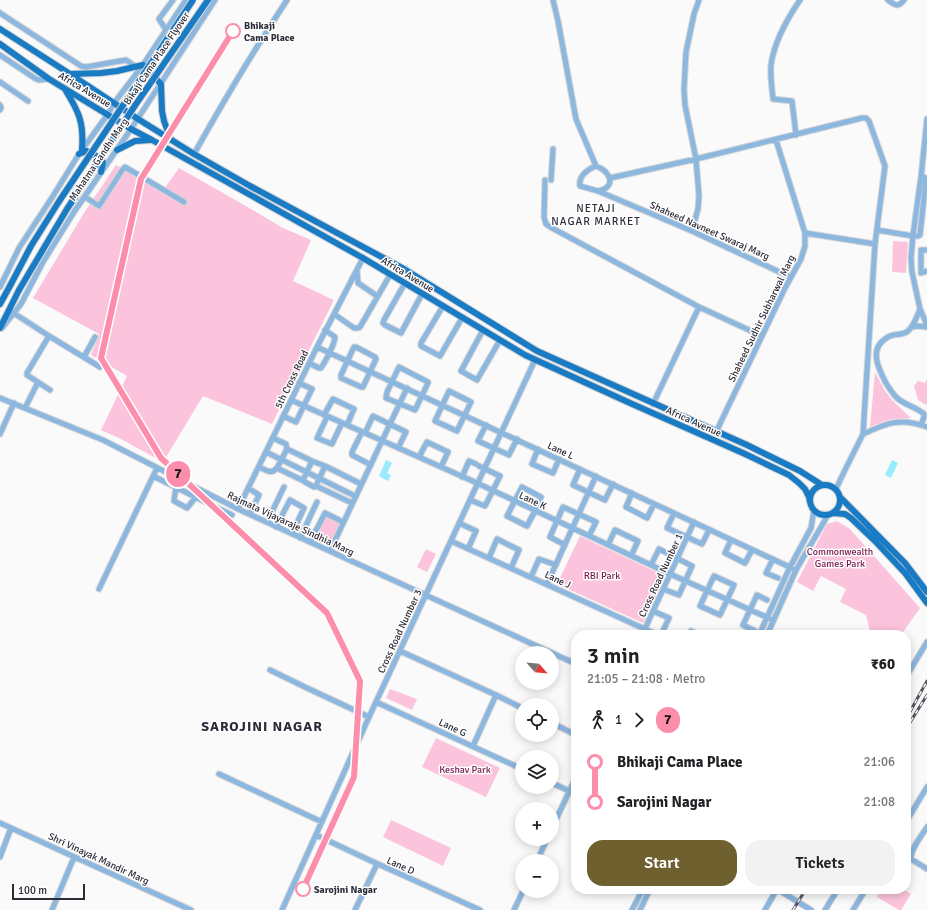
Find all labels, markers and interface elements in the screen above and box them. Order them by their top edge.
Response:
street label: Bikaji Cama Place Flyover [121,10,192,107]
place label: Bhikaji Cama Place [244,20,294,44]
marker: Bhikaji Cama Place [225,23,241,39]
street label: Africa Avenue [56,69,113,110]
street label: Mahatma Gandhi Marg [67,116,131,203]
street label: Shaheed Navneet Swaraj Marg [648,199,771,263]
district label: NETAJI NAGAR MARKET [551,202,641,228]
street label: Shaheed Sudhir Subharwal Marg [726,253,798,384]
street label: Africa Avenue [379,254,436,295]
street label: 5th Cross Road [273,348,311,411]
street label: Africa Avenue [664,404,723,439]
street label: Lane L [545,440,576,462]
line badge: 7 [165,461,191,487]
text: 7 [174,465,182,482]
street label: Rajmata Vijayaraje Sindhia Marg [225,489,356,559]
street label: Lane K [517,489,548,512]
street label: Cross Road Number 1 [636,532,686,619]
park label: Commonwealth Games Park [807,546,873,570]
street label: Lane J [543,569,573,591]
park label: RBI Park [584,570,620,582]
street label: Cross Road Number 3 [375,588,425,675]
text: 3 min [587,642,640,669]
north arrow [515,646,559,690]
map controls [515,646,559,898]
text: ₹60 [871,655,895,673]
text: 21:05 – 21:08 · Metro [587,671,705,687]
button: locate [515,698,559,742]
icon: walk [587,709,609,731]
icon: forward [628,709,650,731]
text: 7 [664,711,672,728]
text: 1 [615,712,622,728]
street label: Lane G [437,716,468,740]
district label: SAROJINI NAGAR [201,718,323,735]
button: layers [515,750,559,794]
text: Bhikaji Cama Place [617,753,742,771]
text: 21:06 [863,754,895,770]
park label: Keshav Park [439,764,491,776]
text: Sarojini Nagar [617,793,711,811]
text: 21:08 [863,794,895,810]
button: + [515,802,559,846]
street label: Shri Vinayak Mandir Marg [46,830,151,888]
button: Start [587,840,737,886]
button: Tickets [745,840,895,886]
street label: Lane D [385,854,416,877]
button: − [515,854,559,898]
marker: Sarojini Nagar [295,881,311,897]
scale bar [12,882,85,901]
text: 100 m [18,884,47,897]
place label: Sarojini Nagar [314,884,377,896]

